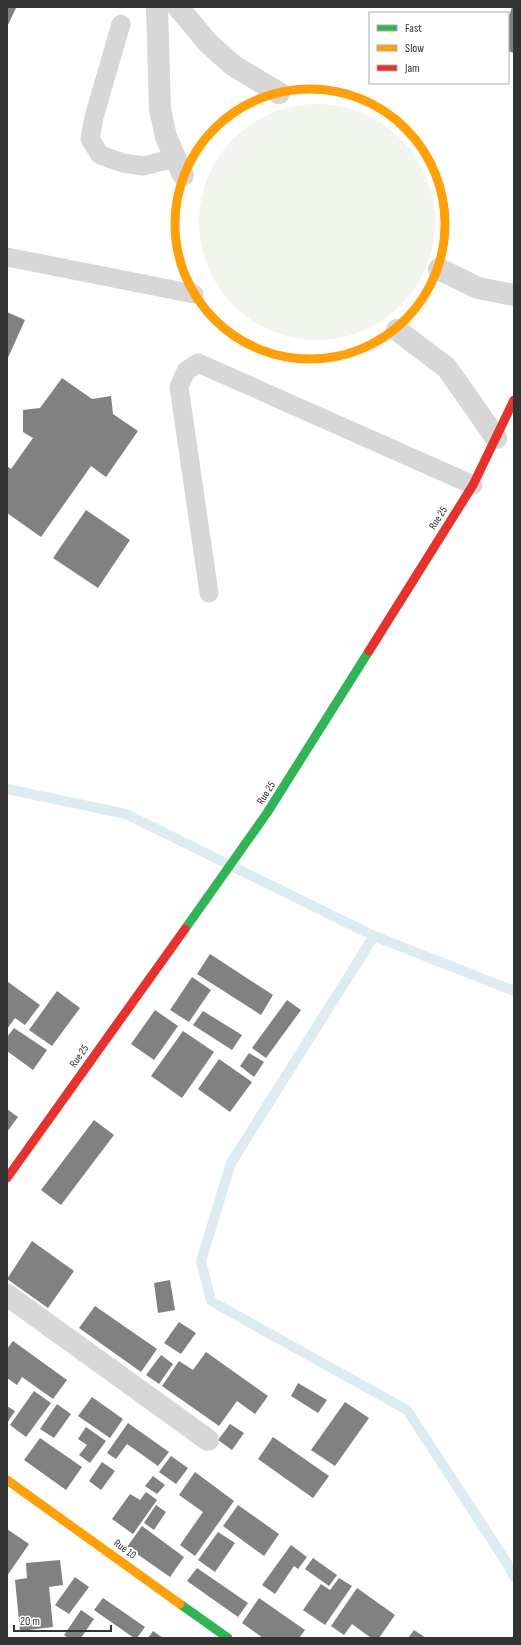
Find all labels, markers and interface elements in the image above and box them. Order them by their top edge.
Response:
legend [369,12,509,84]
text: Fast [405,21,422,36]
text: Slow [405,41,424,56]
text: Jam [404,61,420,76]
street label: Rue 25 [426,504,450,532]
street label: Rue 25 [254,779,278,807]
street label: Rue 25 [67,1042,91,1070]
street label: Rue 10 [111,1537,139,1562]
scale bar [14,1607,111,1633]
text: 20 m [20,1614,40,1629]

